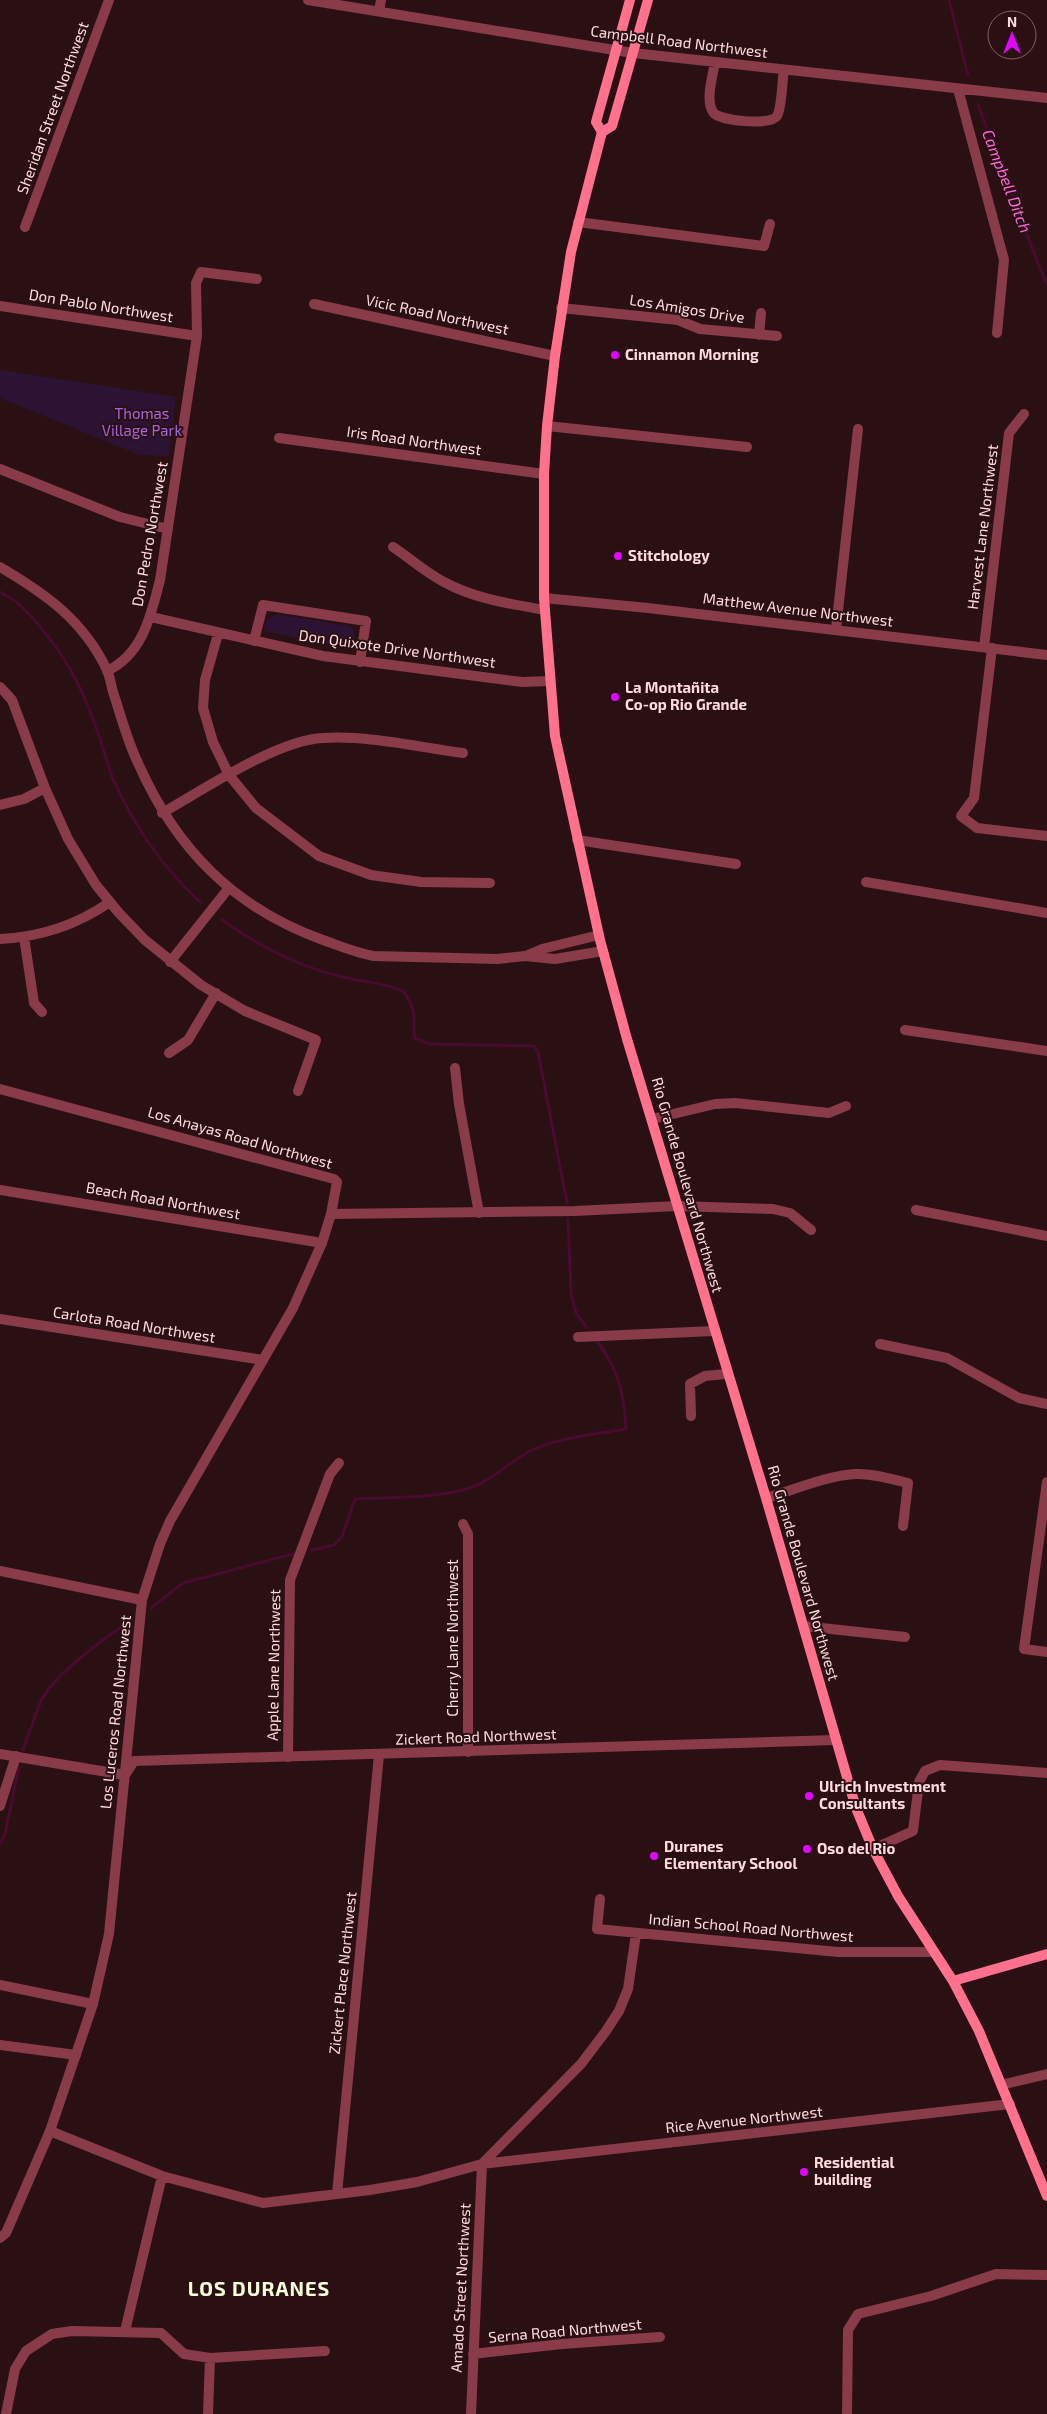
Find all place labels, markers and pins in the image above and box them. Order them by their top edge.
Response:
place label: Cinnamon Morning [625,345,759,363]
marker: Cinnamon Morning [609,349,621,361]
place label: Stitchology [628,546,710,565]
marker: Stitchology [612,550,624,562]
place label: La Montañita Co-op Rio Grande [625,678,747,713]
marker: La Montañita Co-op Rio Grande [609,691,621,703]
place label: Ulrich Investment Consultants [819,1777,946,1812]
marker: Ulrich Investment Consultants [803,1790,815,1802]
place label: Duranes Elementary School [664,1837,797,1873]
place label: Oso del Rio [817,1839,895,1857]
marker: Oso del Rio [801,1843,813,1855]
marker: Duranes Elementary School [648,1850,660,1862]
place label: Residential building [814,2153,894,2188]
marker: Residential building [798,2166,810,2178]

